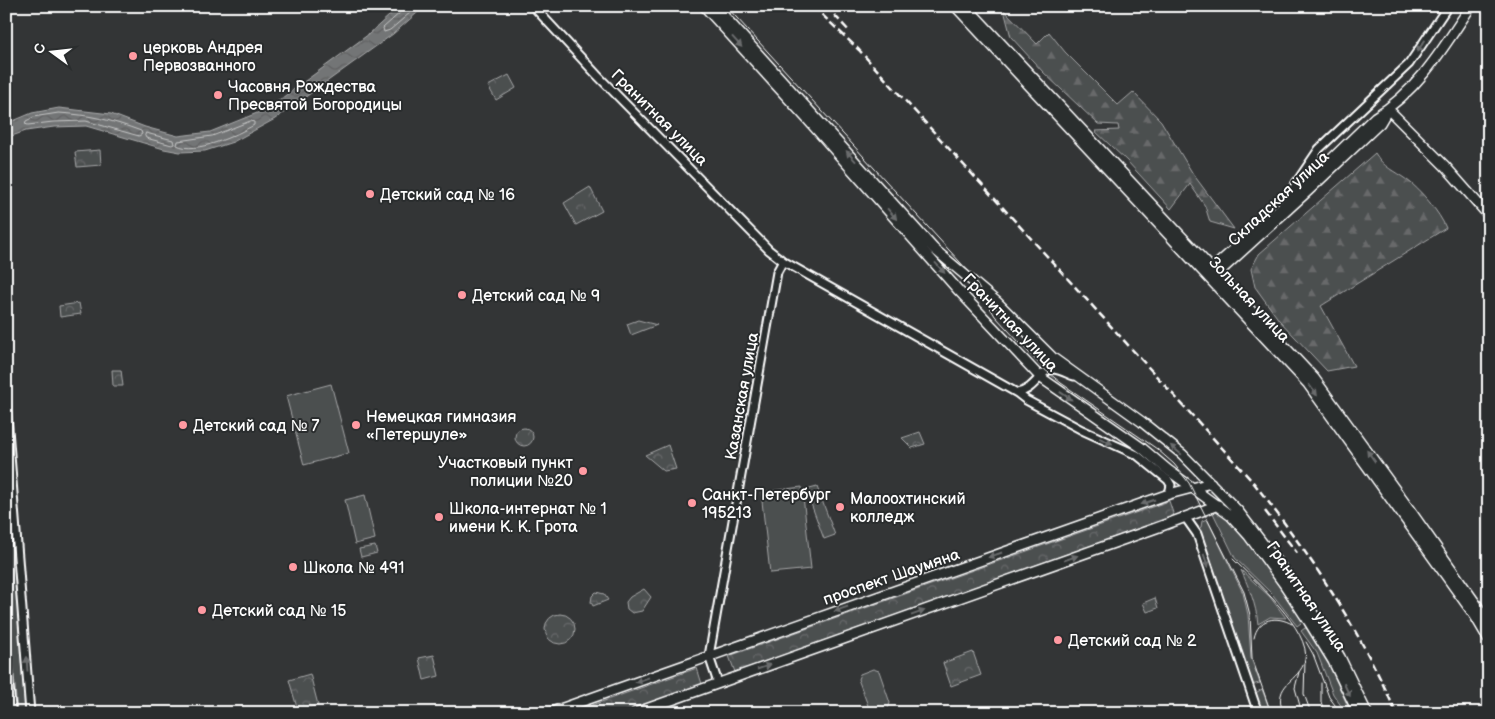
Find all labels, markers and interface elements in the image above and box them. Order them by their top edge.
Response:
north arrow [28,28,78,78]
one-way arrow [731,36,743,48]
place label: церковь Андрея Первозванного [143,39,263,76]
one-way arrow [1416,40,1426,53]
text: С [30,42,49,56]
marker: церковь Андрея Первозванного [127,50,139,62]
street label: Гранитная улица [607,66,712,171]
place label: Часовня Рождества Пресвятой Богородицы [228,78,402,115]
marker: Часовня Рождества Пресвятой Богородицы [212,89,224,101]
street label: Складская улица [1225,147,1334,251]
one-way arrow [845,150,857,162]
place label: Детский сад № 16 [380,186,515,205]
marker: Детский сад № 16 [364,188,376,200]
one-way arrow [886,208,898,220]
street label: Зольная улица [1204,253,1294,347]
one-way arrow [934,262,946,274]
street label: Гранитная улица [958,270,1062,376]
place label: Детский сад № 9 [472,287,600,306]
marker: Детский сад № 9 [456,289,468,301]
street label: Казанская улица [722,331,763,461]
one-way arrow [1307,383,1318,396]
one-way arrow [1059,391,1073,401]
place label: Немецкая гимназия «Петершуле» [366,408,516,445]
place label: Детский сад № 7 [193,417,320,436]
marker: Детский сад № 7 [177,419,189,431]
marker: Немецкая гимназия «Петершуле» [350,419,362,431]
one-way arrow [1099,437,1113,445]
one-way arrow [1170,444,1183,455]
one-way arrow [1366,449,1376,463]
place label: Участковый пункт полиции №20 [438,454,574,491]
marker: Участковый пункт полиции №20 [577,465,589,477]
place label: Санкт-Петербург 195213 [702,486,831,523]
place label: Малоохтинский колледж [850,490,966,527]
marker: Санкт-Петербург 195213 [686,497,698,509]
one-way arrow [1140,498,1155,506]
place label: Школа-интернат № 1 имени К. К. Грота [449,500,607,537]
marker: Малоохтинский колледж [834,501,846,513]
marker: Школа-интернат № 1 имени К. К. Грота [433,511,445,523]
street label: Гранитная улица [1262,538,1350,656]
street label: проспект Шаумяна [821,545,963,610]
one-way arrow [987,552,1002,559]
one-way arrow [1203,553,1210,568]
one-way arrow [1063,554,1078,561]
place label: Школа № 491 [303,559,404,578]
marker: Школа № 491 [287,561,299,573]
place label: Детский сад № 15 [212,602,346,621]
marker: Детский сад № 15 [196,604,208,616]
one-way arrow [834,606,849,613]
one-way arrow [910,609,925,616]
place label: Детский сад № 2 [1068,632,1197,651]
marker: Детский сад № 2 [1052,634,1064,646]
one-way arrow [22,656,30,672]
one-way arrow [757,663,772,670]
one-way arrow [634,676,649,684]
one-way arrow [1343,683,1351,697]

